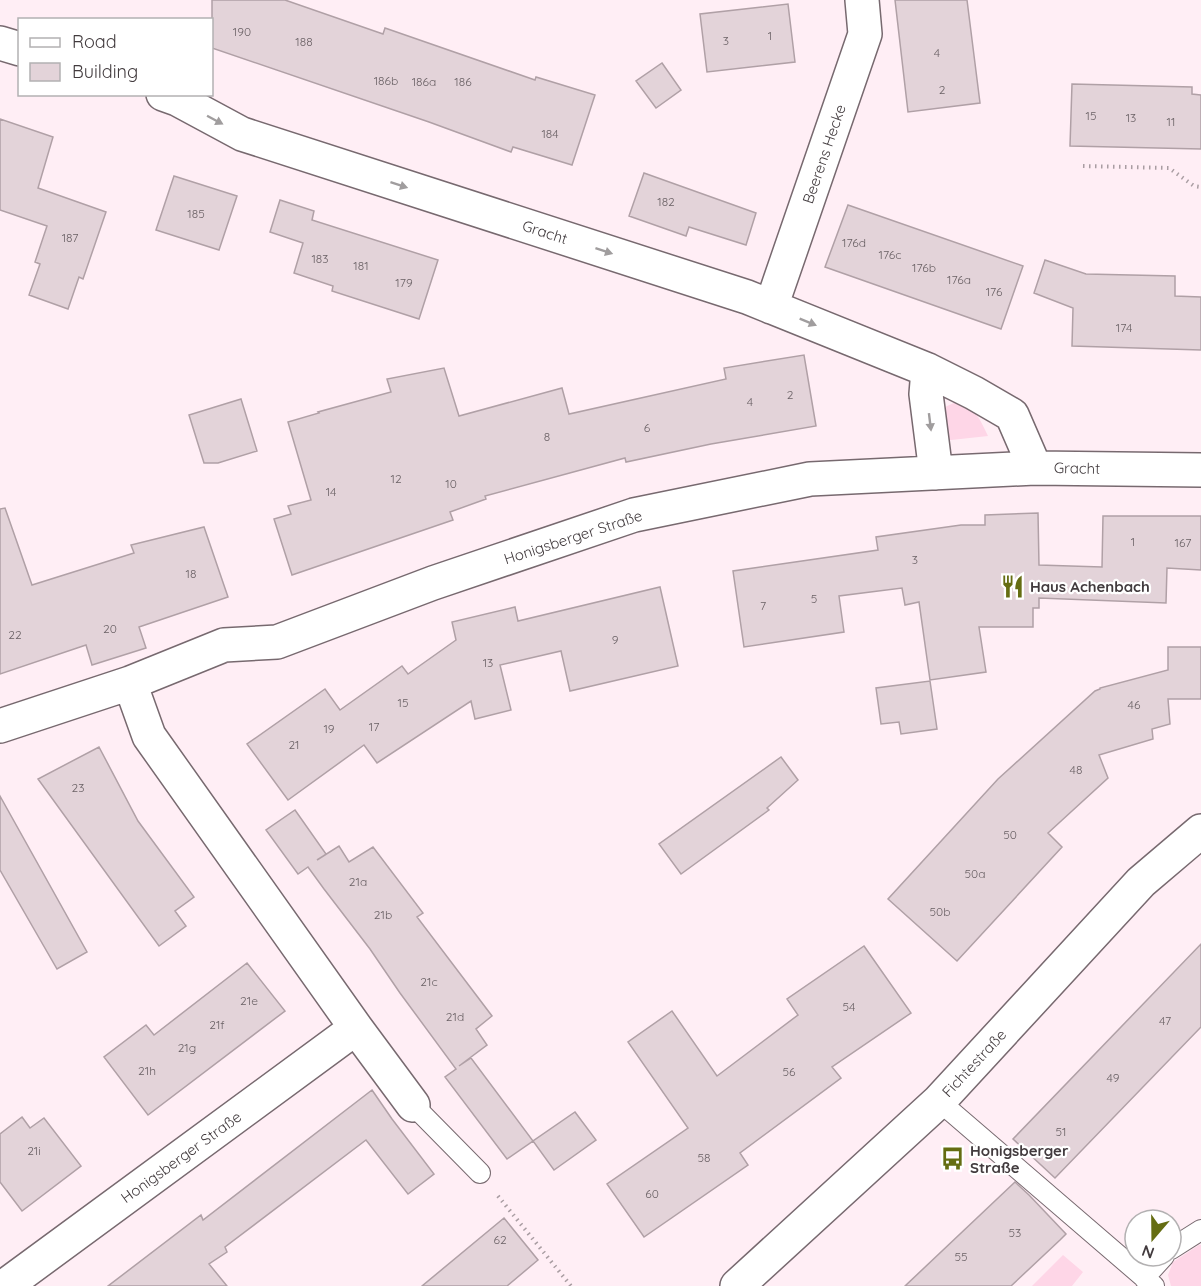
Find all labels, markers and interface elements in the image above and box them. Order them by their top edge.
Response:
legend [18,18,213,96]
house number: 190 [233,24,251,39]
house number: 1 [768,28,772,43]
text: Road [72,30,117,53]
house number: 3 [723,33,729,48]
house number: 188 [295,34,313,49]
house number: 4 [934,45,940,60]
text: Building [72,60,138,83]
house number: 186b [374,73,398,88]
house number: 186a [412,74,436,89]
house number: 186 [454,74,472,89]
house number: 2 [939,82,946,97]
street label: Beerens Hecke [798,102,850,206]
house number: 15 [1086,108,1096,123]
house number: 13 [1126,110,1136,125]
house number: 11 [1167,114,1175,129]
one-way arrow [207,115,224,125]
house number: 184 [541,126,559,141]
one-way arrow [390,181,408,190]
house number: 182 [657,194,675,209]
house number: 185 [187,206,205,221]
street label: Gracht [520,216,570,248]
house number: 187 [62,230,78,245]
house number: 176d [842,235,866,250]
one-way arrow [595,247,613,256]
house number: 176c [879,247,901,262]
house number: 183 [311,251,329,266]
house number: 181 [353,258,369,273]
house number: 176b [912,260,936,275]
house number: 176a [947,272,971,287]
house number: 179 [395,275,413,290]
house number: 176 [986,284,1003,299]
one-way arrow [800,317,818,327]
house number: 174 [1116,320,1132,335]
house number: 2 [787,387,794,402]
house number: 4 [747,394,753,409]
one-way arrow [925,412,935,431]
house number: 6 [644,420,651,435]
house number: 8 [544,429,550,444]
street label: Gracht [1054,458,1100,478]
house number: 12 [390,471,402,486]
house number: 10 [445,476,457,491]
house number: 14 [326,484,336,499]
street label: Honigsberger Straße [501,506,645,568]
house number: 1 [1131,534,1135,549]
house number: 167 [1174,535,1192,550]
house number: 3 [912,552,918,567]
house number: 18 [186,566,196,581]
restaurant icon: Haus Achenbach [999,573,1025,599]
place label: Haus Achenbach [1030,577,1150,596]
house number: 5 [811,591,817,606]
house number: 7 [760,598,766,613]
house number: 20 [103,621,117,636]
house number: 22 [8,627,22,642]
house number: 9 [612,632,619,647]
house number: 13 [483,655,493,670]
house number: 15 [398,695,408,710]
house number: 46 [1128,697,1141,712]
house number: 17 [369,719,379,734]
house number: 19 [323,721,335,736]
house number: 21 [288,737,300,752]
house number: 48 [1070,762,1082,777]
house number: 23 [72,780,84,795]
house number: 50 [1003,827,1017,842]
house number: 50a [965,866,985,881]
house number: 21a [349,874,367,889]
house number: 50b [930,904,950,919]
house number: 21b [374,907,392,922]
house number: 21c [420,974,438,989]
house number: 21e [240,993,258,1008]
house number: 54 [843,999,855,1014]
house number: 21d [446,1009,464,1024]
house number: 47 [1159,1013,1171,1028]
house number: 21f [209,1017,225,1032]
street label: Fichtestraße [938,1025,1010,1101]
house number: 21g [178,1040,196,1055]
house number: 21h [138,1063,156,1078]
house number: 56 [783,1064,796,1079]
house number: 49 [1107,1070,1120,1085]
street label: Honigsberger Straße [117,1107,245,1207]
house number: 51 [1056,1124,1066,1139]
place label: Honigsberger Straße [970,1141,1069,1177]
house number: 21i [27,1143,41,1158]
bus stop icon: Honigsberger Straße [939,1146,965,1172]
house number: 58 [697,1150,711,1165]
house number: 60 [645,1186,659,1201]
north arrow [1123,1208,1183,1268]
house number: 53 [1009,1225,1021,1240]
house number: 62 [493,1232,507,1247]
text: N [1139,1241,1157,1264]
house number: 55 [954,1249,968,1264]

